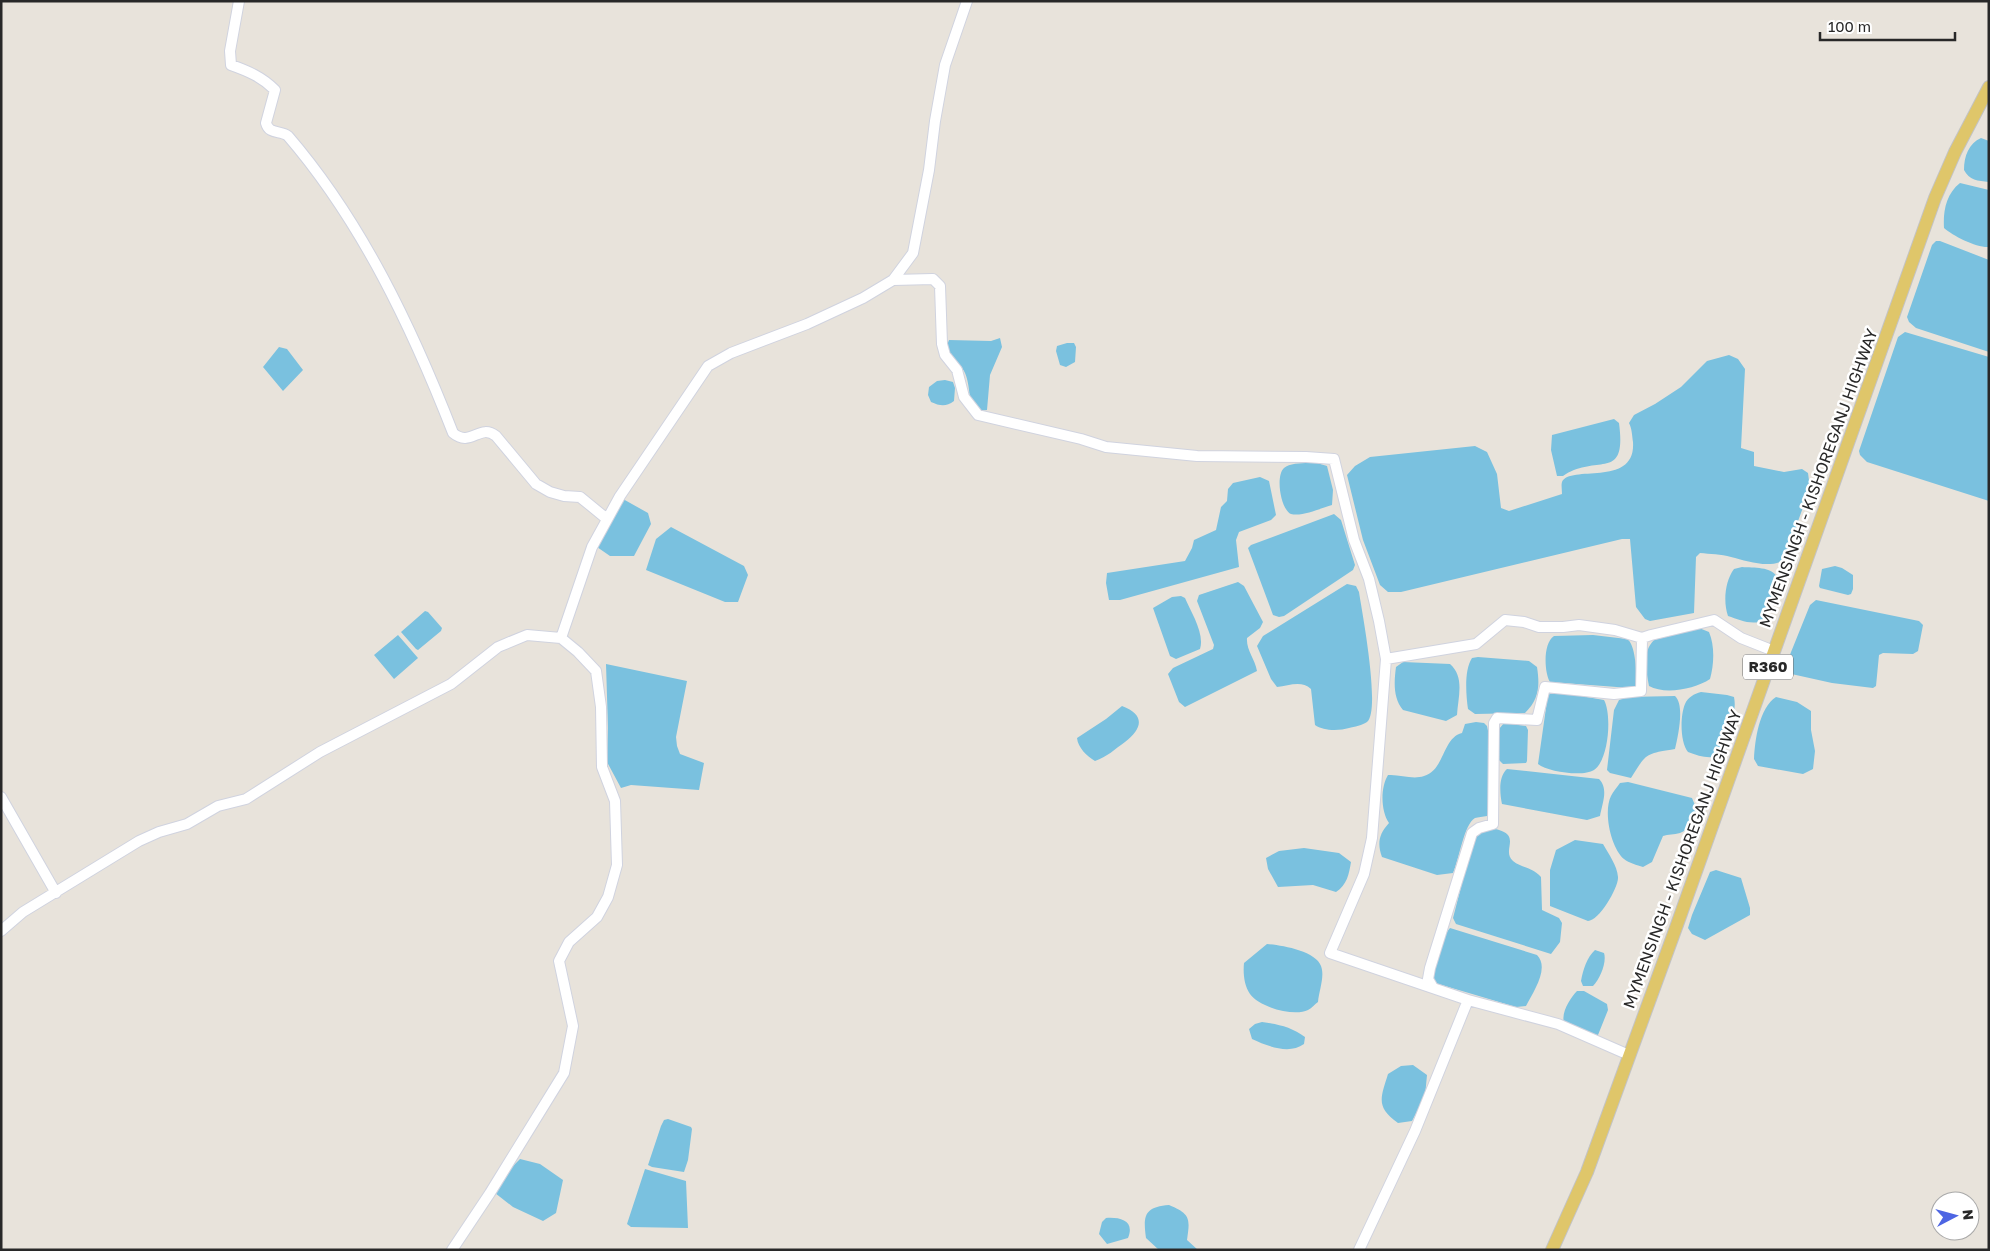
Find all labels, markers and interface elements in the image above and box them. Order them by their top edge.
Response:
scale bar [1820,10,1955,42]
text: 100 m [1828,17,1871,35]
street label: MYMENSINGH - KISHOREGANJ HIGHWAY [1754,325,1882,630]
road number: R360 [1743,654,1793,680]
street label: MYMENSINGH - KISHOREGANJ HIGHWAY [1618,706,1746,1011]
north arrow [1930,1191,1980,1241]
text: N [1959,1208,1977,1221]

